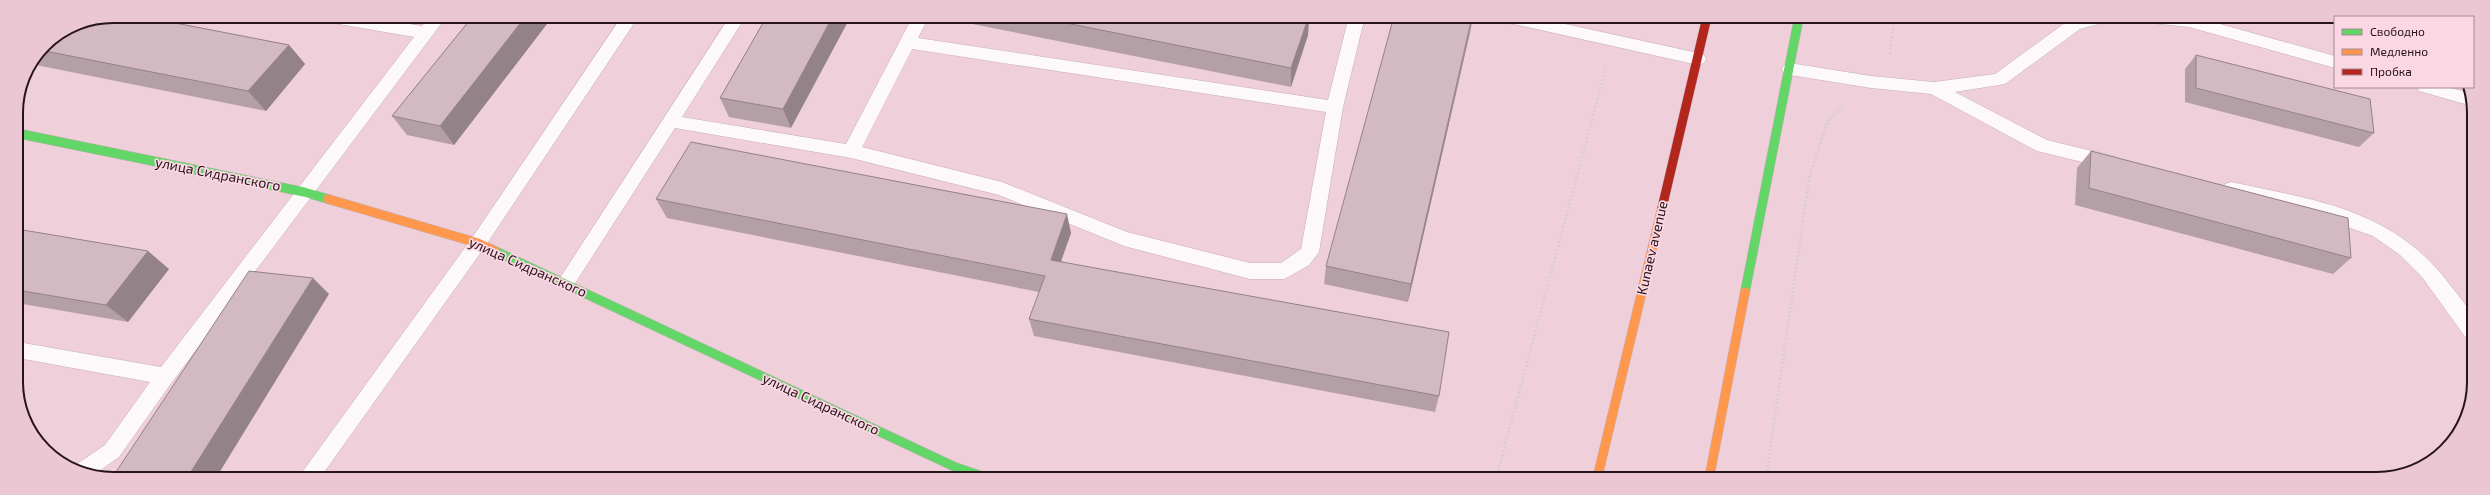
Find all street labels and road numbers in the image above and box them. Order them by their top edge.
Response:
street label: улица Сидранского [154,153,282,194]
street label: Kunaev avenue [1632,199,1671,297]
street label: улица Сидранского [467,233,590,300]
street label: улица Сидранского [760,369,883,438]

